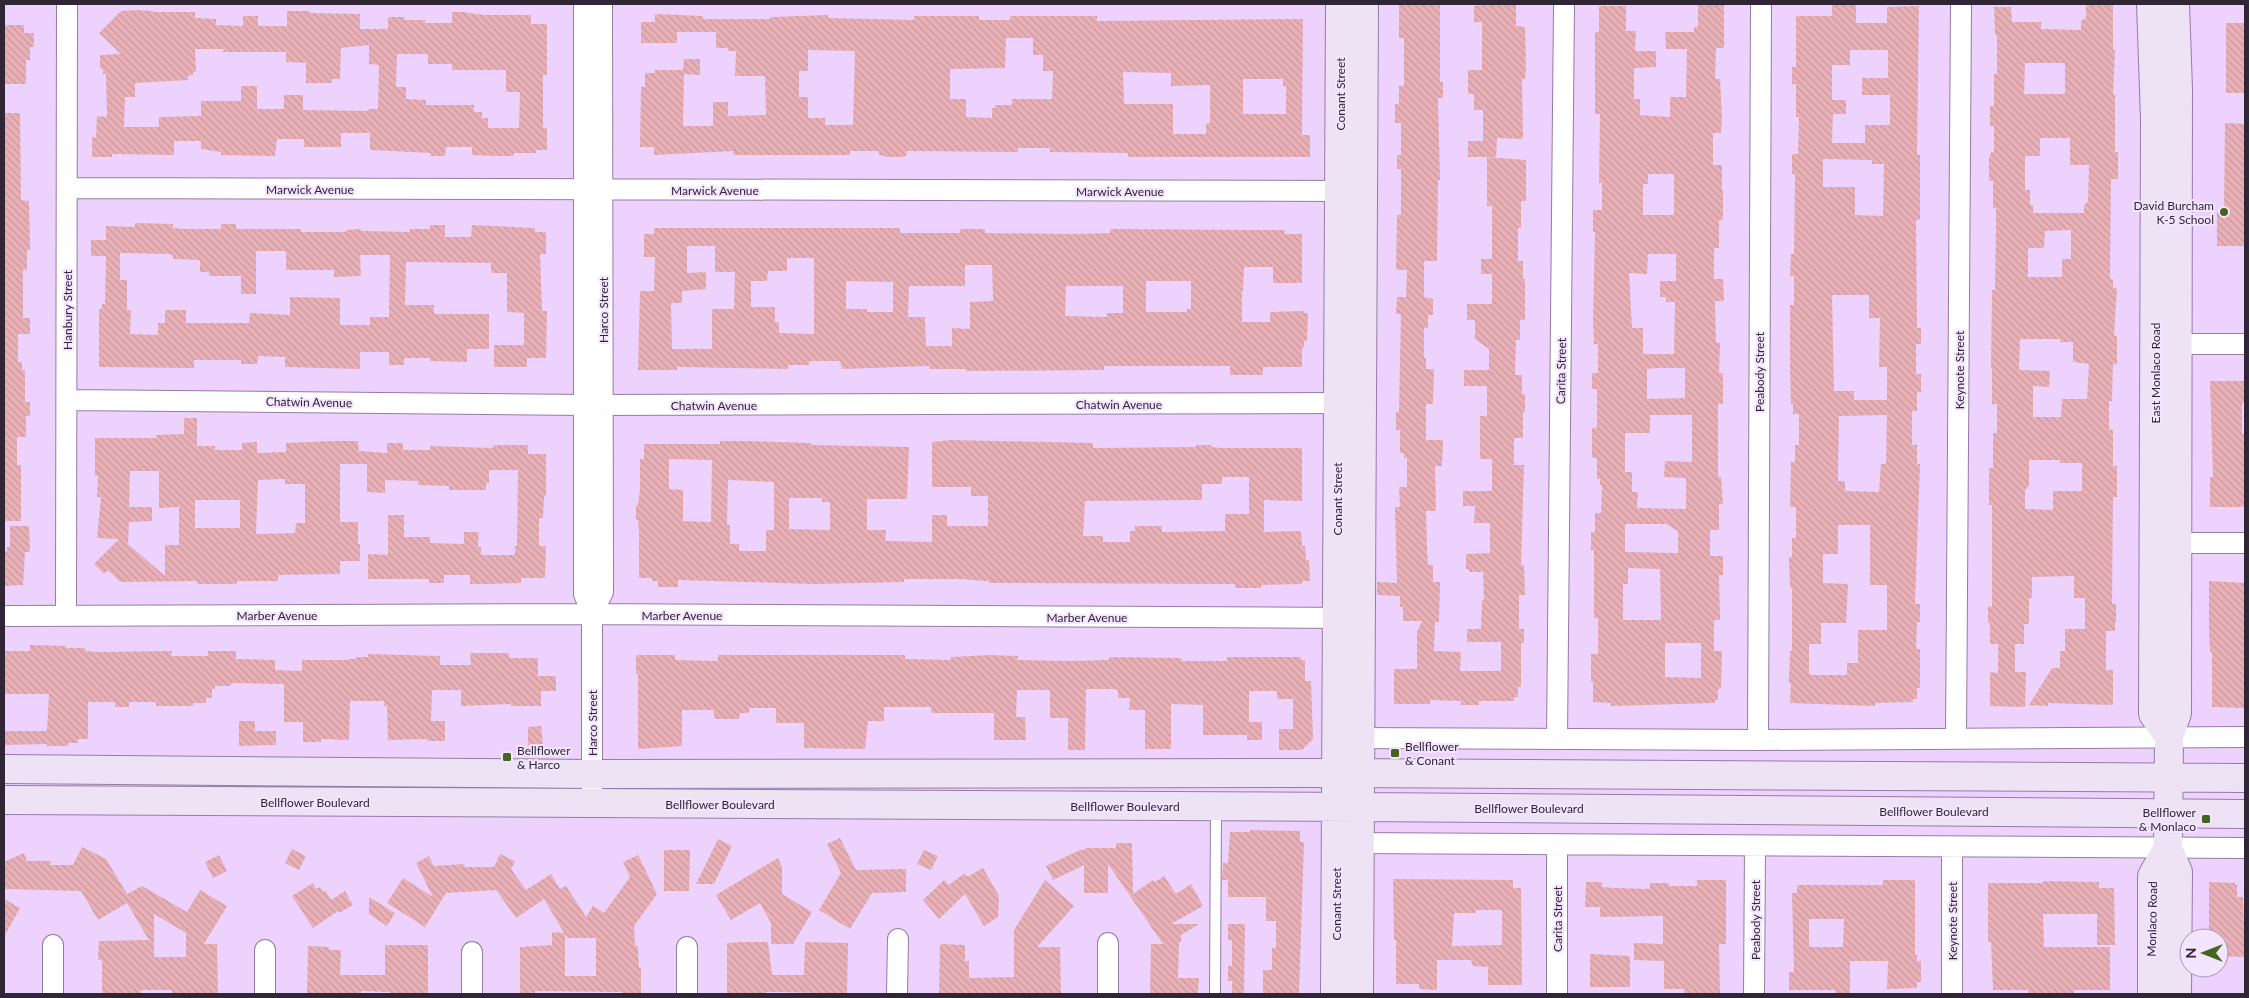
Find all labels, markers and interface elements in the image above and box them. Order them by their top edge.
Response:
street label: Conant Street [1333,57,1348,130]
street label: Marwick Avenue [266,182,354,197]
street label: Marwick Avenue [671,183,759,198]
street label: Marwick Avenue [1076,184,1164,199]
place label: David Burcham K-5 School [2134,198,2214,227]
marker: David Burcham K-5 School [2218,206,2230,218]
street label: Hanbury Street [60,269,75,350]
street label: Harco Street [596,276,611,343]
street label: East Monlaco Road [2148,323,2163,423]
street label: Keynote Street [1952,330,1967,409]
street label: Peabody Street [1752,331,1767,412]
street label: Carita Street [1553,337,1569,404]
street label: Chatwin Avenue [266,394,352,410]
street label: Chatwin Avenue [1076,397,1162,412]
street label: Chatwin Avenue [671,398,757,413]
street label: Conant Street [1330,462,1345,535]
street label: Marber Avenue [237,608,317,623]
street label: Marber Avenue [642,608,722,623]
street label: Marber Avenue [1047,610,1127,625]
street label: Harco Street [585,689,600,756]
place label: Bellflower & Conant [1405,739,1459,768]
place label: Bellflower & Harco [517,743,571,772]
marker: Bellflower & Conant [1389,747,1401,759]
marker: Bellflower & Harco [501,751,513,763]
street label: Bellflower Boulevard [260,795,370,810]
street label: Bellflower Boulevard [665,797,775,812]
street label: Bellflower Boulevard [1070,799,1180,814]
street label: Bellflower Boulevard [1474,801,1584,816]
street label: Bellflower Boulevard [1879,804,1989,819]
place label: Bellflower & Monlaco [2139,805,2197,834]
marker: Bellflower & Monlaco [2200,813,2212,825]
street label: Conant Street [1329,867,1344,940]
street label: Peabody Street [1748,879,1763,960]
street label: Keynote Street [1945,881,1960,960]
street label: Monlaco Road [2144,881,2160,957]
street label: Carita Street [1550,885,1565,952]
north arrow [2179,928,2229,978]
text: N [2182,948,2199,958]

